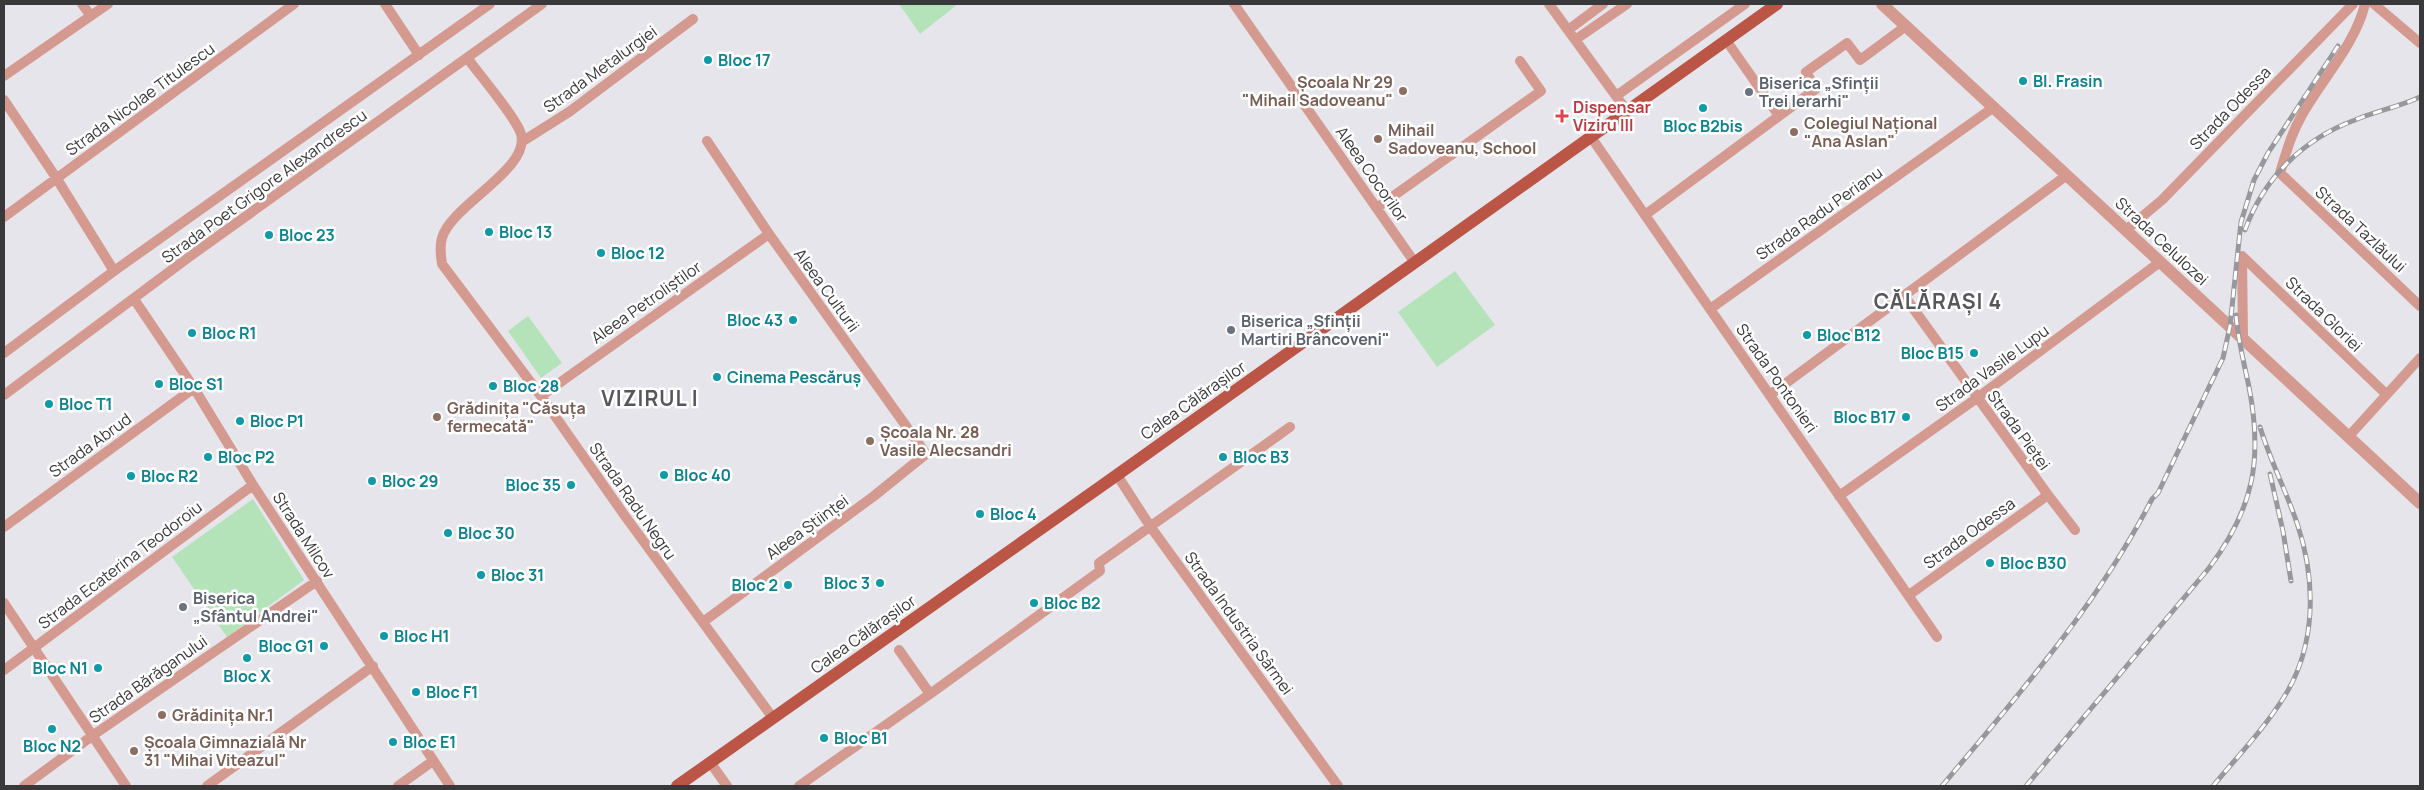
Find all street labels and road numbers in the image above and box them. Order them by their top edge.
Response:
street label: Strada Metalurgiei [539,20,661,118]
street label: Strada Nicolae Titulescu [61,37,219,161]
street label: Strada Odessa [2184,61,2276,155]
street label: Strada Poet Grigore Alexandrescu [157,104,371,268]
street label: Aleea Cocorilor [1331,122,1413,226]
street label: Strada Radu Perianu [1751,161,1887,265]
street label: Strada Tazlăului [2311,181,2411,277]
street label: Strada Celulozei [2111,192,2213,290]
street label: Aleea Culturii [789,244,865,336]
street label: Aleea Petroliștilor [586,256,706,348]
street label: Strada Gloriei [2281,272,2367,356]
street label: Strada Pontonieri [1731,319,1823,437]
street label: Strada Vasile Lupu [1931,319,2053,417]
street label: Calea Călărașilor [1136,355,1250,445]
street label: Strada Pieței [1982,385,2056,475]
street label: Strada Abrud [44,408,136,482]
street label: Strada Radu Negru [584,438,682,564]
street label: Strada Milcov [268,488,340,582]
street label: Aleea Științei [761,490,853,564]
street label: Strada Odessa [1919,492,2019,574]
street label: Strada Ecaterina Teodoroiu [34,496,206,634]
street label: Strada Industria Sârmei [1180,547,1298,699]
street label: Calea Călărașilor [806,589,920,679]
street label: Strada Bărăganului [85,630,211,728]

